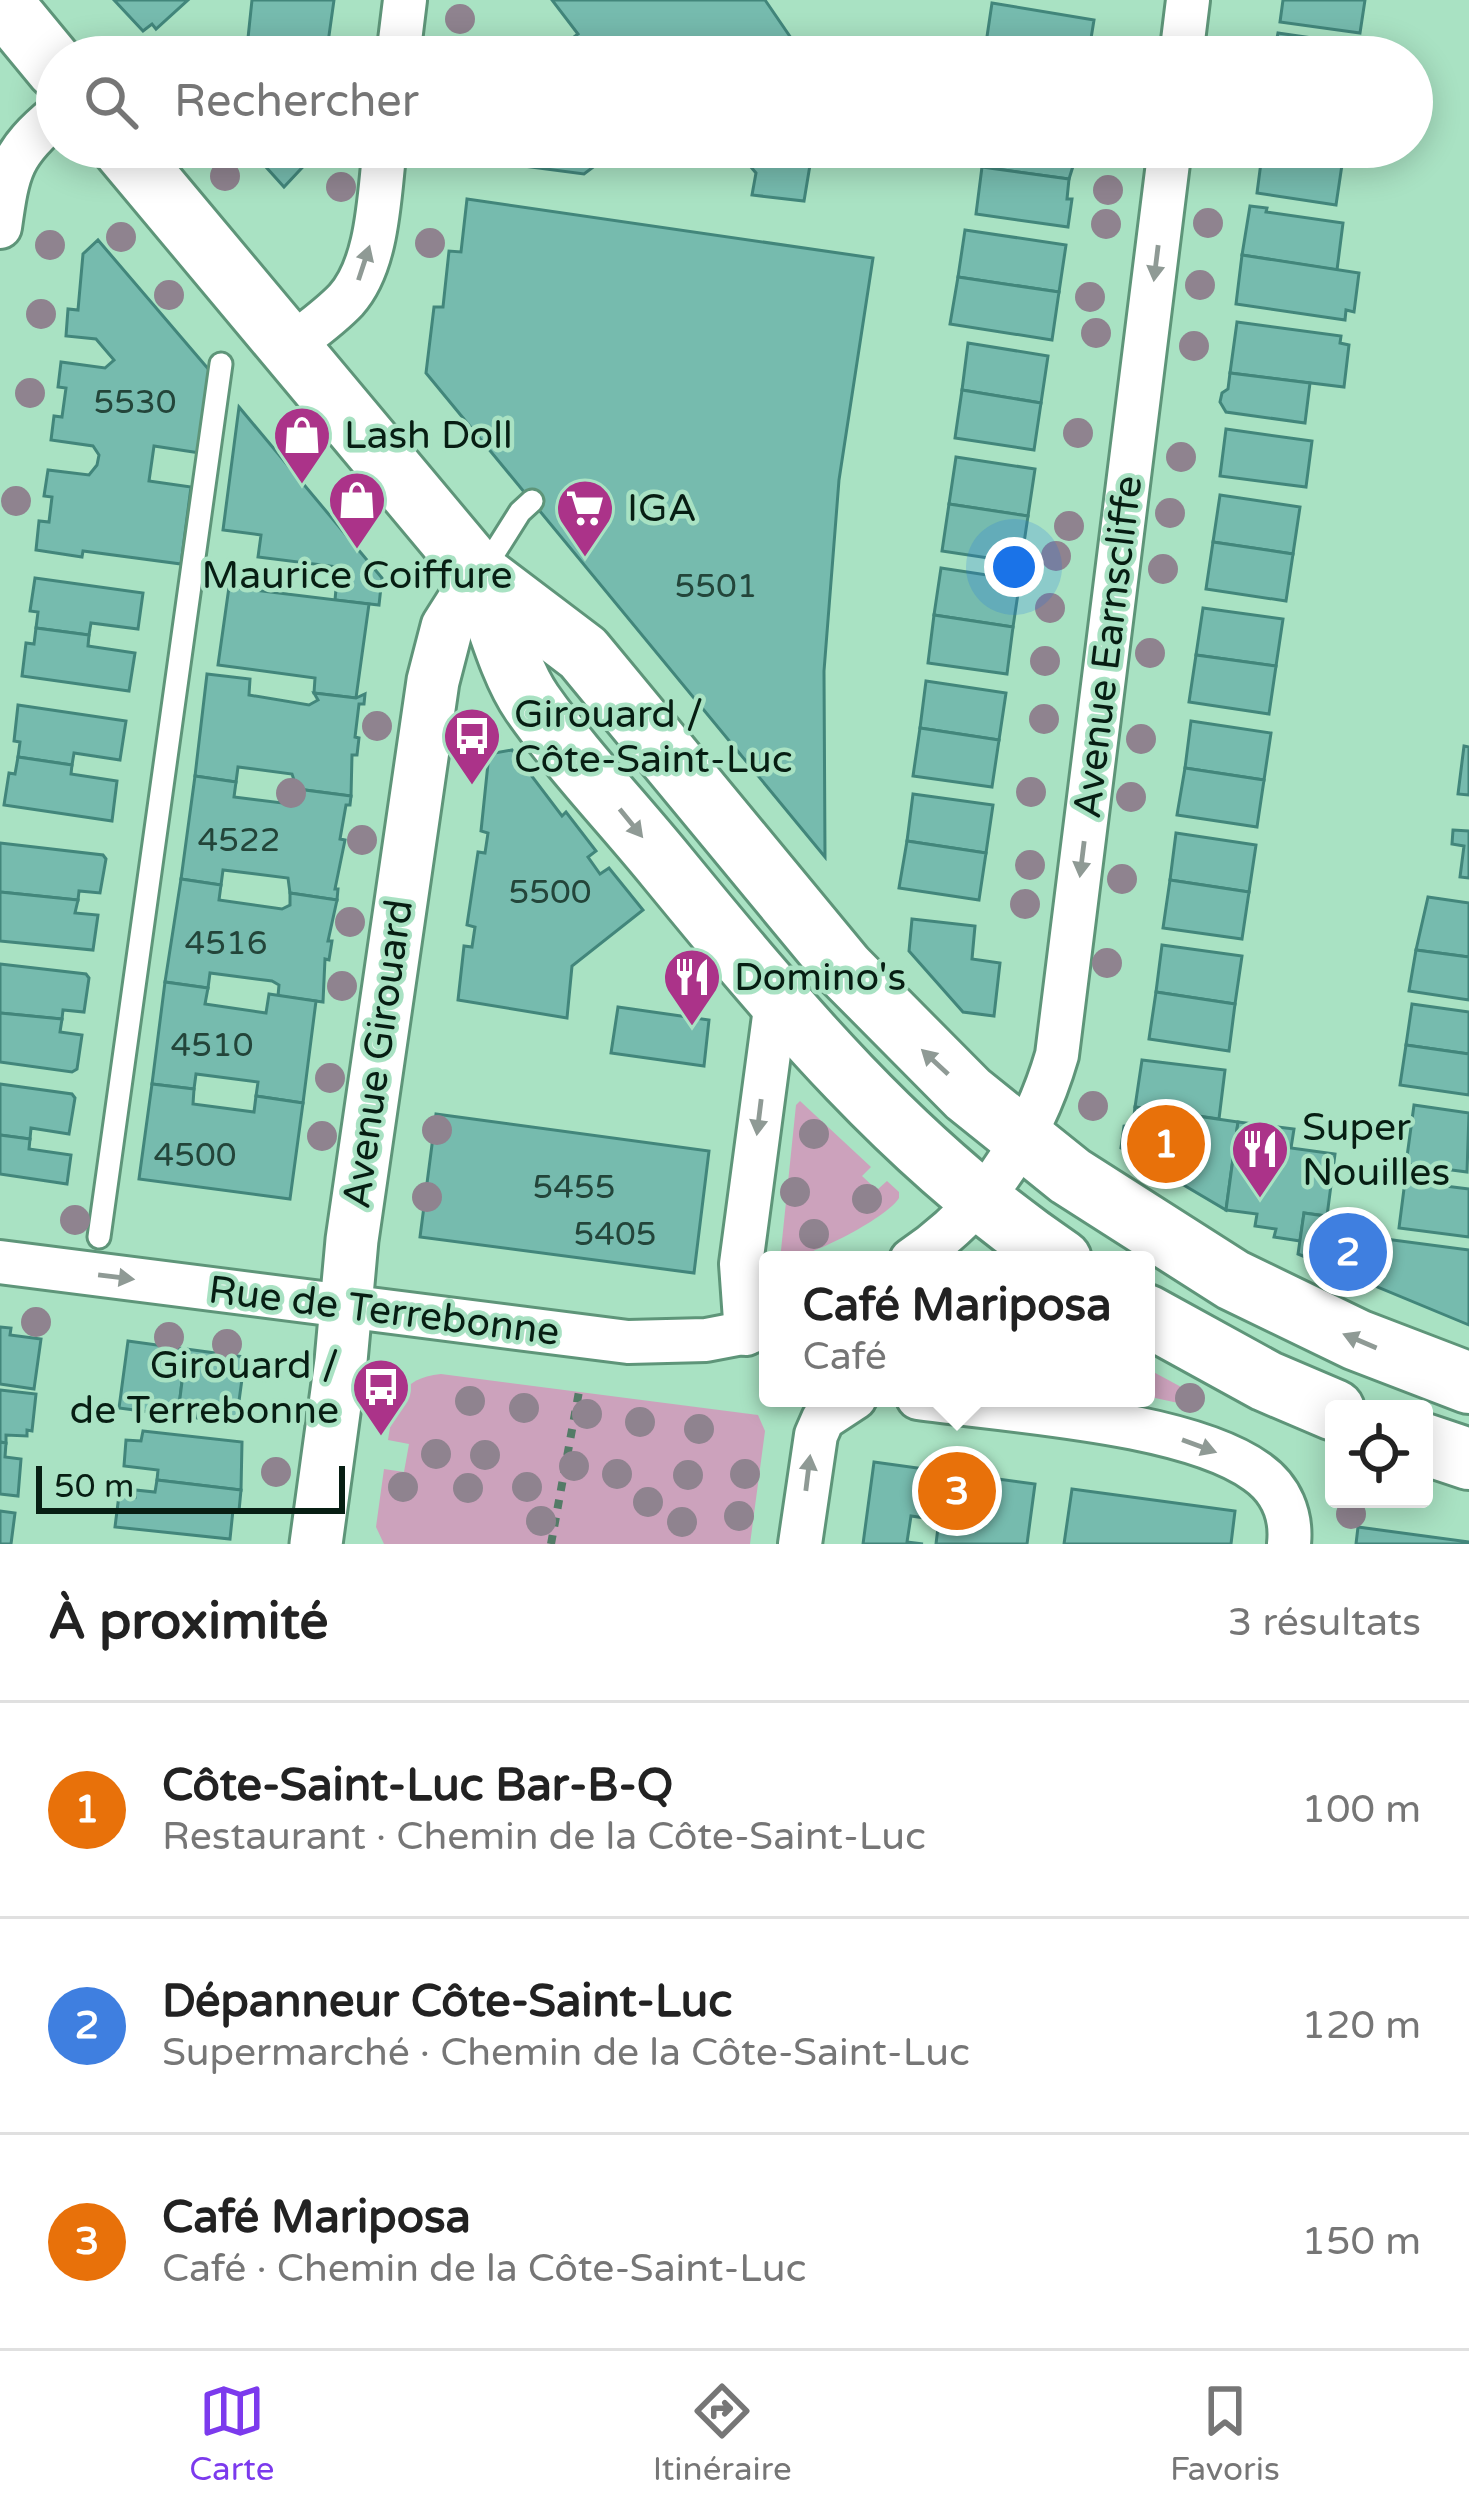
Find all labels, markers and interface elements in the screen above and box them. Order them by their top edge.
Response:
search box [36,36,1433,168]
icon: search [78,69,144,135]
text: Rechercher [174,75,419,129]
one-way arrow [356,244,374,281]
one-way arrow [1146,245,1165,282]
house number: 5530 [94,383,176,422]
shop icon: Lash Doll [271,404,333,486]
place label: Lash Doll [344,412,513,459]
shop icon: Maurice Coiffure [326,469,388,551]
street label: Avenue Earnscliffe [1064,473,1152,821]
supermarket icon: IGA [554,477,616,559]
place label: IGA [627,485,697,532]
your location [984,537,1044,597]
place label: Maurice Coiffure [202,552,512,599]
house number: 5501 [675,567,757,606]
place label: Girouard / Côte-Saint-Luc [514,691,793,783]
bus stop icon: Girouard / Côte-Saint-Luc [441,705,503,787]
one-way arrow [617,808,643,838]
house number: 4522 [198,821,280,860]
one-way arrow [1072,840,1091,878]
house number: 5500 [509,873,591,912]
street label: Avenue Girouard [333,896,423,1212]
house number: 4516 [185,924,267,963]
restaurant icon: Domino's [661,946,723,1028]
place label: Domino's [734,954,906,1001]
house number: 4510 [171,1026,253,1065]
one-way arrow [921,1049,950,1077]
one-way arrow [750,1099,769,1136]
pin: 1 [1127,1099,1205,1189]
place label: Super Nouilles [1302,1104,1450,1196]
restaurant icon: Super Nouilles [1229,1118,1291,1200]
house number: 4500 [154,1136,236,1175]
house number: 5455 [533,1168,615,1207]
pin: 2 [1309,1207,1387,1297]
house number: 5405 [574,1215,656,1254]
popup [759,1251,1155,1407]
street label: Rue de Terrebonne [206,1266,562,1356]
one-way arrow [98,1267,135,1286]
text: Café Mariposa [803,1279,1111,1333]
one-way arrow [1342,1331,1378,1350]
text: Café [803,1333,887,1380]
place label: Girouard / de Terrebonne [70,1342,339,1434]
bus stop icon: Girouard / de Terrebonne [350,1356,412,1438]
map controls [1325,1400,1433,1508]
button: locate [1325,1400,1433,1508]
one-way arrow [1181,1438,1217,1456]
pin: 3 [918,1446,996,1536]
one-way arrow [799,1454,818,1491]
scale bar [36,1460,345,1513]
text: 50 m [54,1467,134,1506]
text: À proximité [48,1591,328,1653]
text: 3 résultats [1228,1599,1421,1646]
text: Côte-Saint-Luc Bar-B-Q [162,1759,673,1813]
text: 1 [75,1786,99,1833]
text: 100 m [1302,1786,1421,1833]
text: Restaurant · Chemin de la Côte-Saint-Luc [162,1813,926,1860]
text: Dépanneur Côte-Saint-Luc [162,1975,732,2029]
text: 2 [75,2002,99,2049]
text: 120 m [1302,2002,1421,2049]
text: Supermarché · Chemin de la Côte-Saint-Luc [162,2029,970,2076]
text: Café Mariposa [162,2191,471,2245]
text: 3 [75,2218,99,2265]
text: 150 m [1302,2218,1421,2265]
text: Café · Chemin de la Côte-Saint-Luc [162,2245,806,2292]
tab: Carte [189,2378,274,2489]
tab: Itinéraire [653,2378,792,2489]
tab: Favoris [1170,2378,1280,2489]

